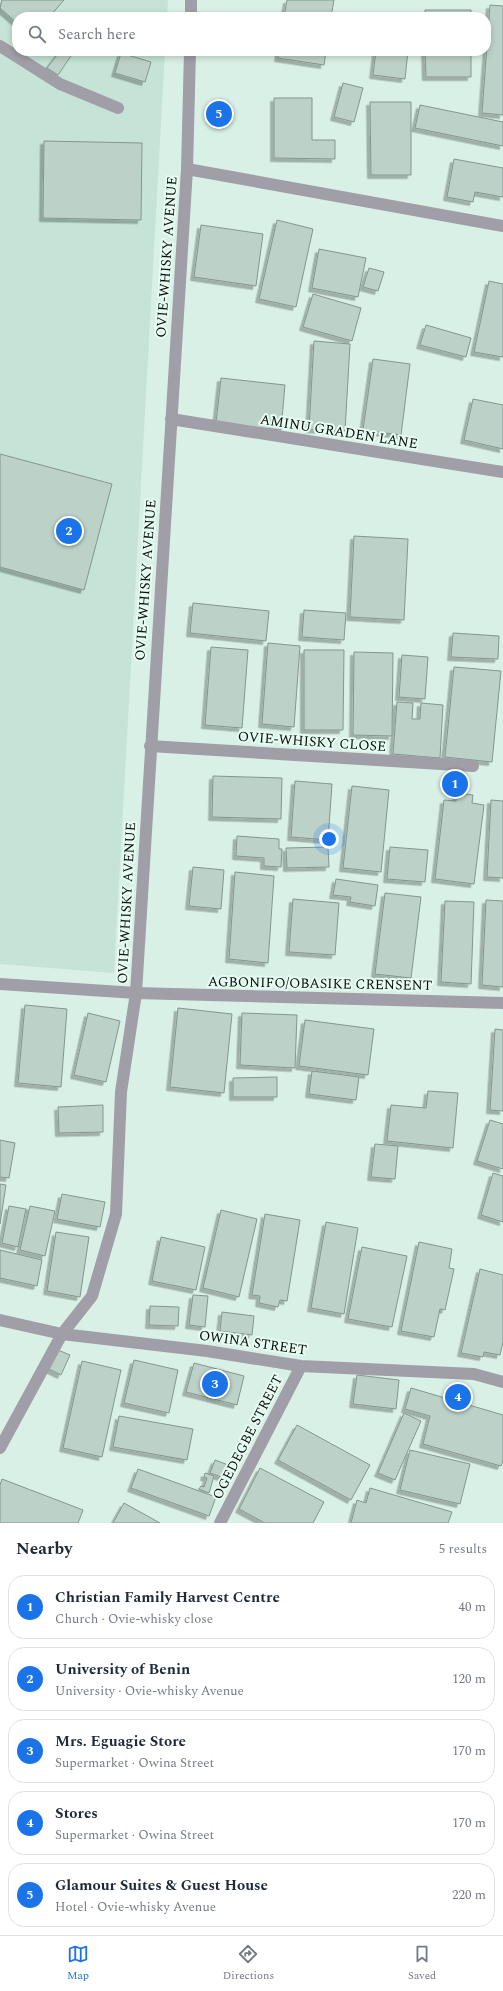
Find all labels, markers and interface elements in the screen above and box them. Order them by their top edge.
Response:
search box [12,12,491,56]
icon: search [26,23,48,45]
text: Search here [58,23,136,46]
pin: 5 [206,99,232,129]
street label: OVIE-WHISKY AVENUE [150,176,183,339]
street label: AMINU GRADEN LANE [258,409,419,454]
street label: OVIE-WHISKY AVENUE [129,499,162,662]
pin: 2 [56,516,82,546]
street label: OVIE-WHISKY CLOSE [237,726,387,757]
pin: 1 [442,769,468,799]
street label: OVIE-WHISKY AVENUE [112,822,141,984]
your location [319,829,339,849]
street label: AGBONIFO/OBASIKE CRENSENT [208,971,432,996]
street label: OWINA STREET [198,1325,308,1360]
pin: 3 [202,1369,228,1399]
street label: OGEDEGBE STREET [207,1371,288,1503]
pin: 4 [445,1382,471,1412]
text: Nearby [16,1536,72,1562]
text: 5 results [439,1539,487,1559]
text: Christian Family Harvest Centre [55,1586,280,1609]
text: 1 [26,1597,34,1617]
text: 40 m [459,1597,486,1617]
text: Church · Ovie-whisky close [55,1609,213,1629]
text: University of Benin [55,1658,190,1681]
text: 2 [26,1669,34,1689]
text: 120 m [452,1669,486,1689]
text: University · Ovie-whisky Avenue [55,1681,244,1701]
text: Mrs. Eguagie Store [55,1730,186,1753]
text: 3 [26,1741,34,1761]
text: 170 m [452,1741,486,1761]
text: Supermarket · Owina Street [55,1753,214,1773]
text: Stores [55,1802,98,1825]
text: 4 [26,1813,34,1833]
text: 170 m [452,1813,486,1833]
text: Supermarket · Owina Street [55,1825,214,1845]
text: Glamour Suites & Guest House [55,1874,268,1897]
text: 5 [26,1885,34,1905]
text: 220 m [452,1885,486,1905]
text: Hotel · Ovie-whisky Avenue [55,1897,216,1917]
tab: Map [67,1943,89,1984]
tab: Directions [223,1943,274,1984]
tab: Saved [408,1943,436,1984]

